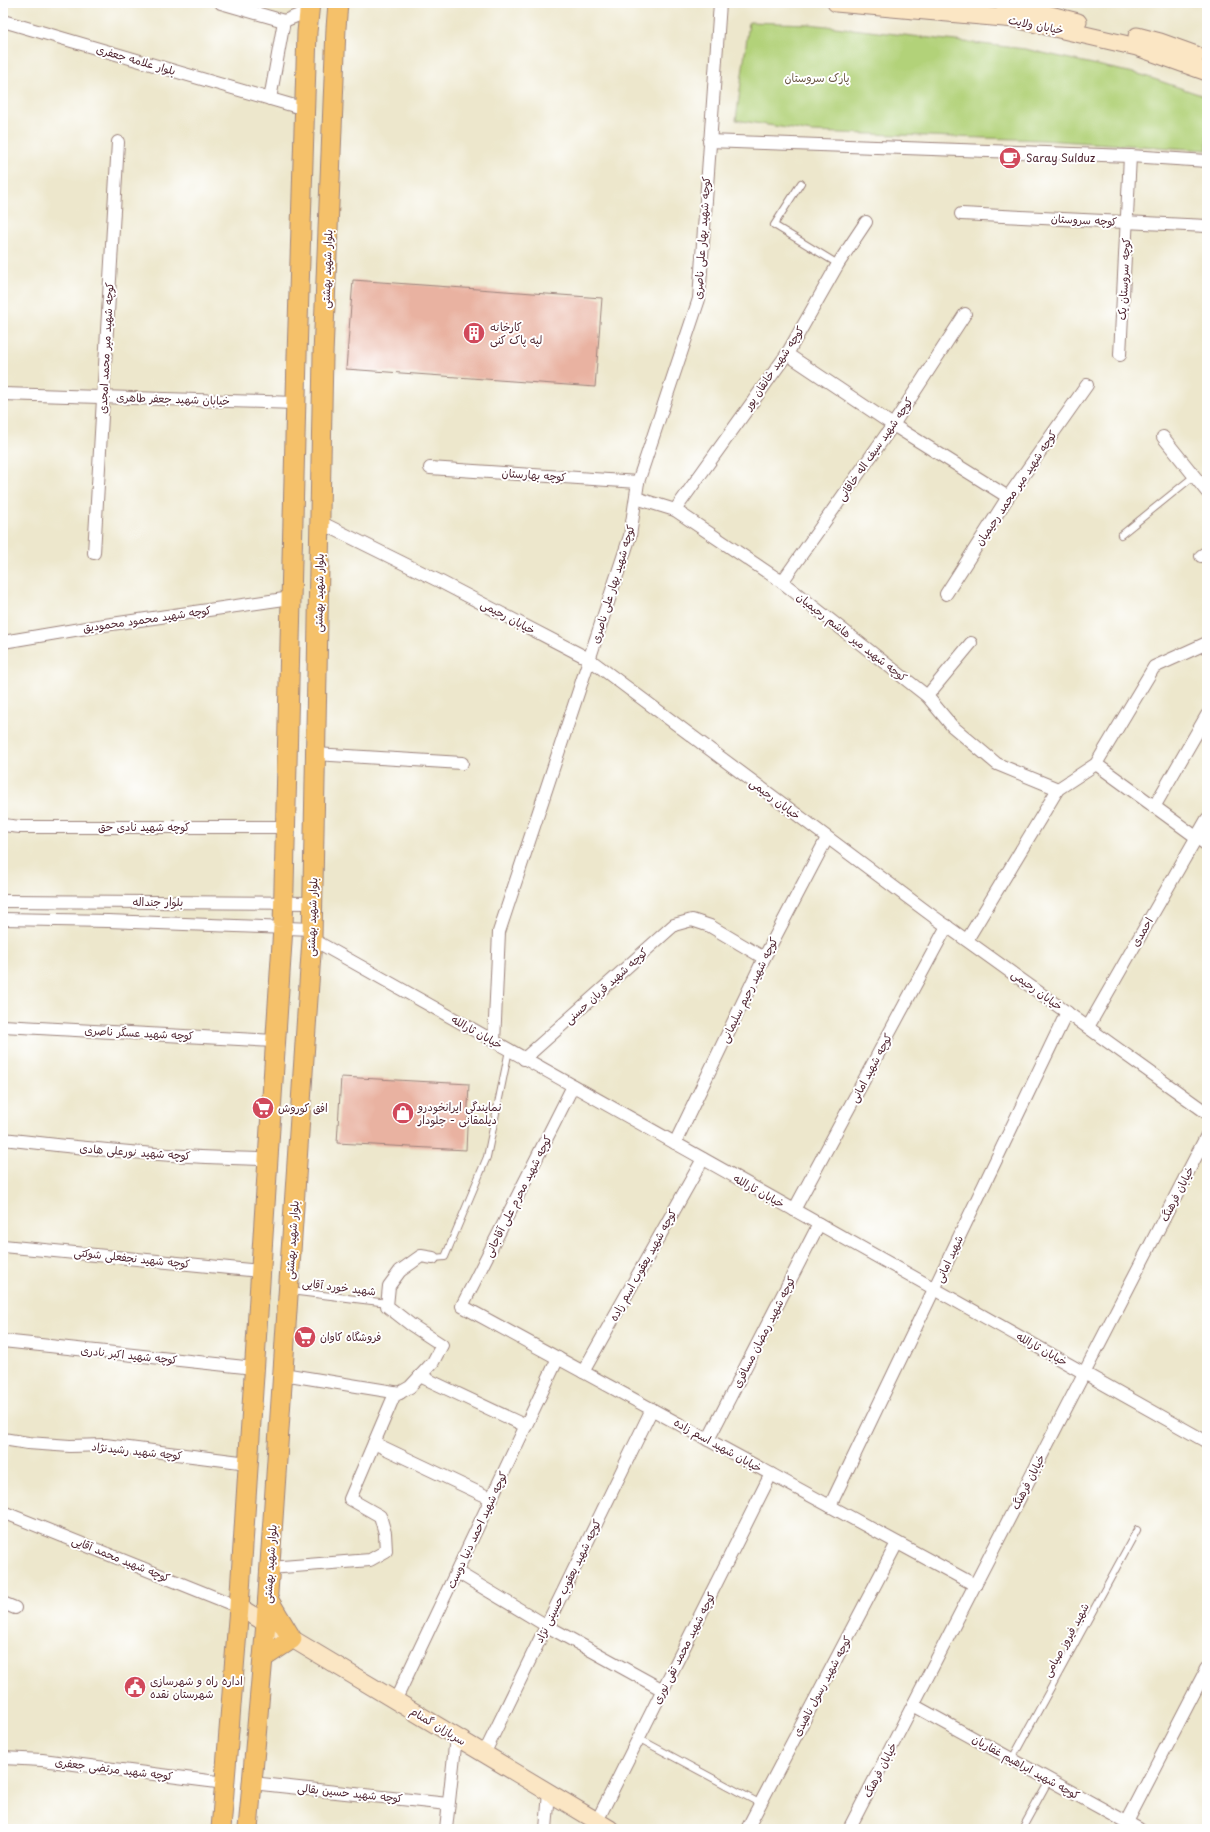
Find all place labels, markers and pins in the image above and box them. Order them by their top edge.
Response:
cafe icon: Saray Sulduz [997,145,1023,171]
place label: Saray Sulduz [1026,149,1095,166]
place label: کارخانه لپه پاک کنی [490,318,542,348]
building icon: کارخانه لپه پاک کنی [461,320,487,346]
supermarket icon: افق کوروش [250,1095,276,1121]
place label: نمایندگی ایرانخودرو دیلمقانی - جلودار [417,1098,501,1128]
place label: افق کوروش [278,1099,328,1116]
shop icon: نمایندگی ایرانخودرو دیلمقانی - جلودار [390,1100,416,1126]
supermarket icon: فروشگاه کاوان [292,1324,318,1350]
place label: فروشگاه کاوان [320,1328,381,1345]
place label: اداره راه و شهرسازی شهرستان نقده [150,1672,243,1702]
public building icon: اداره راه و شهرسازی شهرستان نقده [122,1674,148,1700]

